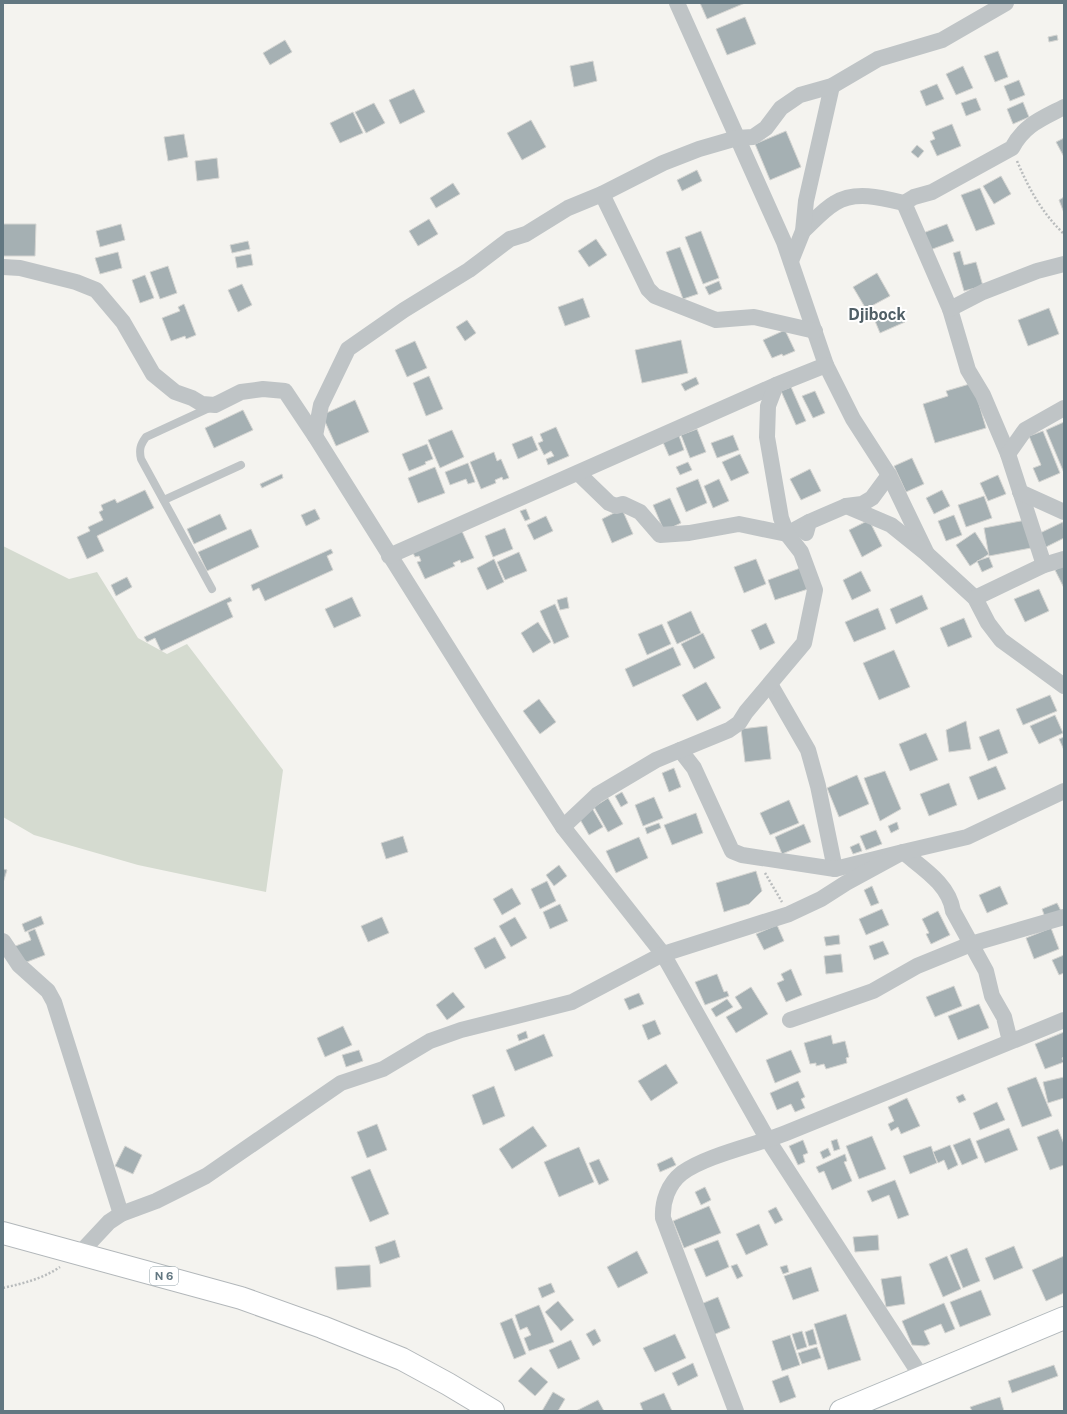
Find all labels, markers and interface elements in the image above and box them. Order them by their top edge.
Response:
district label: Djibock [848,305,906,324]
road number: N 6 [150,1267,178,1285]

